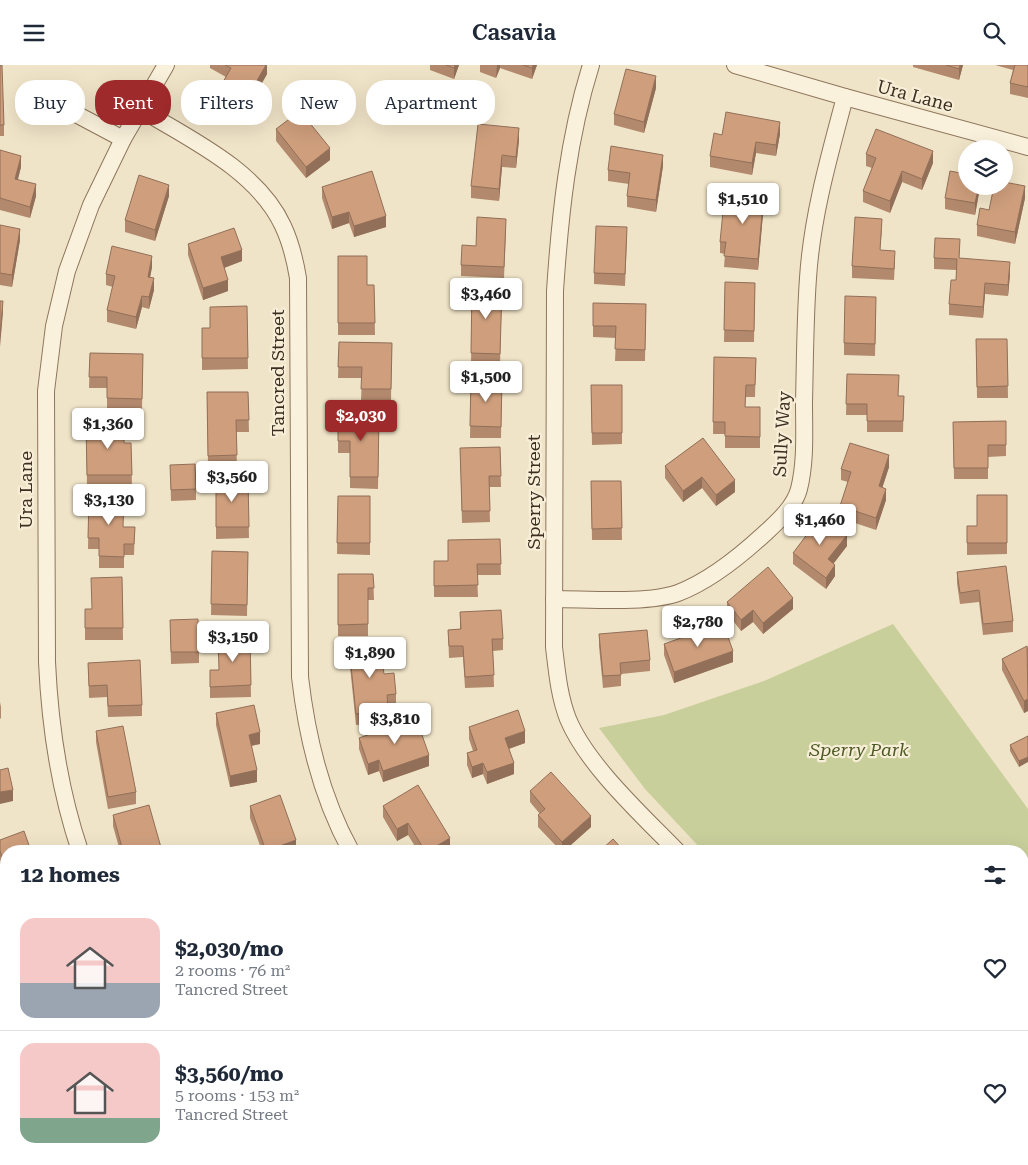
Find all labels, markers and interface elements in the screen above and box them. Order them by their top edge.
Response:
icon: menu [20,19,48,47]
icon: search [980,19,1008,47]
text: Casavia [472,20,556,45]
street label: Ura Lane [875,75,956,116]
chip: Buy [15,80,85,125]
chip: Rent [95,80,171,125]
chip: Filters [181,80,272,125]
chip: New [282,80,356,125]
chip: Apartment [366,80,495,125]
map controls [958,140,1013,195]
button: layers [958,140,1013,195]
pin: $1,510 [702,183,784,225]
text: $1,510 [718,189,768,208]
pin: $3,460 [445,277,527,320]
text: $3,460 [461,284,511,303]
street label: Tancred Street [267,309,288,437]
pin: $1,500 [445,361,527,403]
text: $1,500 [461,367,511,386]
street label: Sully Way [769,390,794,478]
pin: $2,030 [320,399,402,442]
text: $2,030 [336,406,386,425]
pin: $1,360 [67,407,149,450]
text: $1,360 [83,414,133,433]
street label: Sperry Street [523,434,544,549]
street label: Ura Lane [15,451,36,529]
pin: $3,560 [191,461,273,503]
text: $3,560 [207,467,257,486]
pin: $3,130 [68,483,150,526]
text: $3,130 [84,490,134,509]
pin: $1,460 [779,503,861,546]
text: $1,460 [795,510,845,529]
pin: $2,780 [657,605,739,648]
text: $2,780 [673,612,723,631]
pin: $3,150 [192,621,274,663]
text: $3,150 [208,627,258,646]
pin: $1,890 [329,637,411,679]
text: $1,890 [345,643,395,662]
pin: $3,810 [354,703,436,745]
text: $3,810 [370,709,420,728]
park label: Sperry Park [808,739,909,760]
icon: filters [981,861,1009,889]
text: 12 homes [20,863,120,887]
text: $2,030/mo [175,937,284,961]
icon: home [60,938,120,998]
icon: heart [981,954,1009,982]
text: 2 rooms · 76 m² [175,961,290,980]
text: Tancred Street [175,980,288,999]
text: $3,560/mo [175,1062,284,1086]
icon: home [60,1063,120,1123]
icon: heart [981,1079,1009,1107]
text: 5 rooms · 153 m² [175,1086,299,1105]
text: Tancred Street [175,1105,288,1124]

